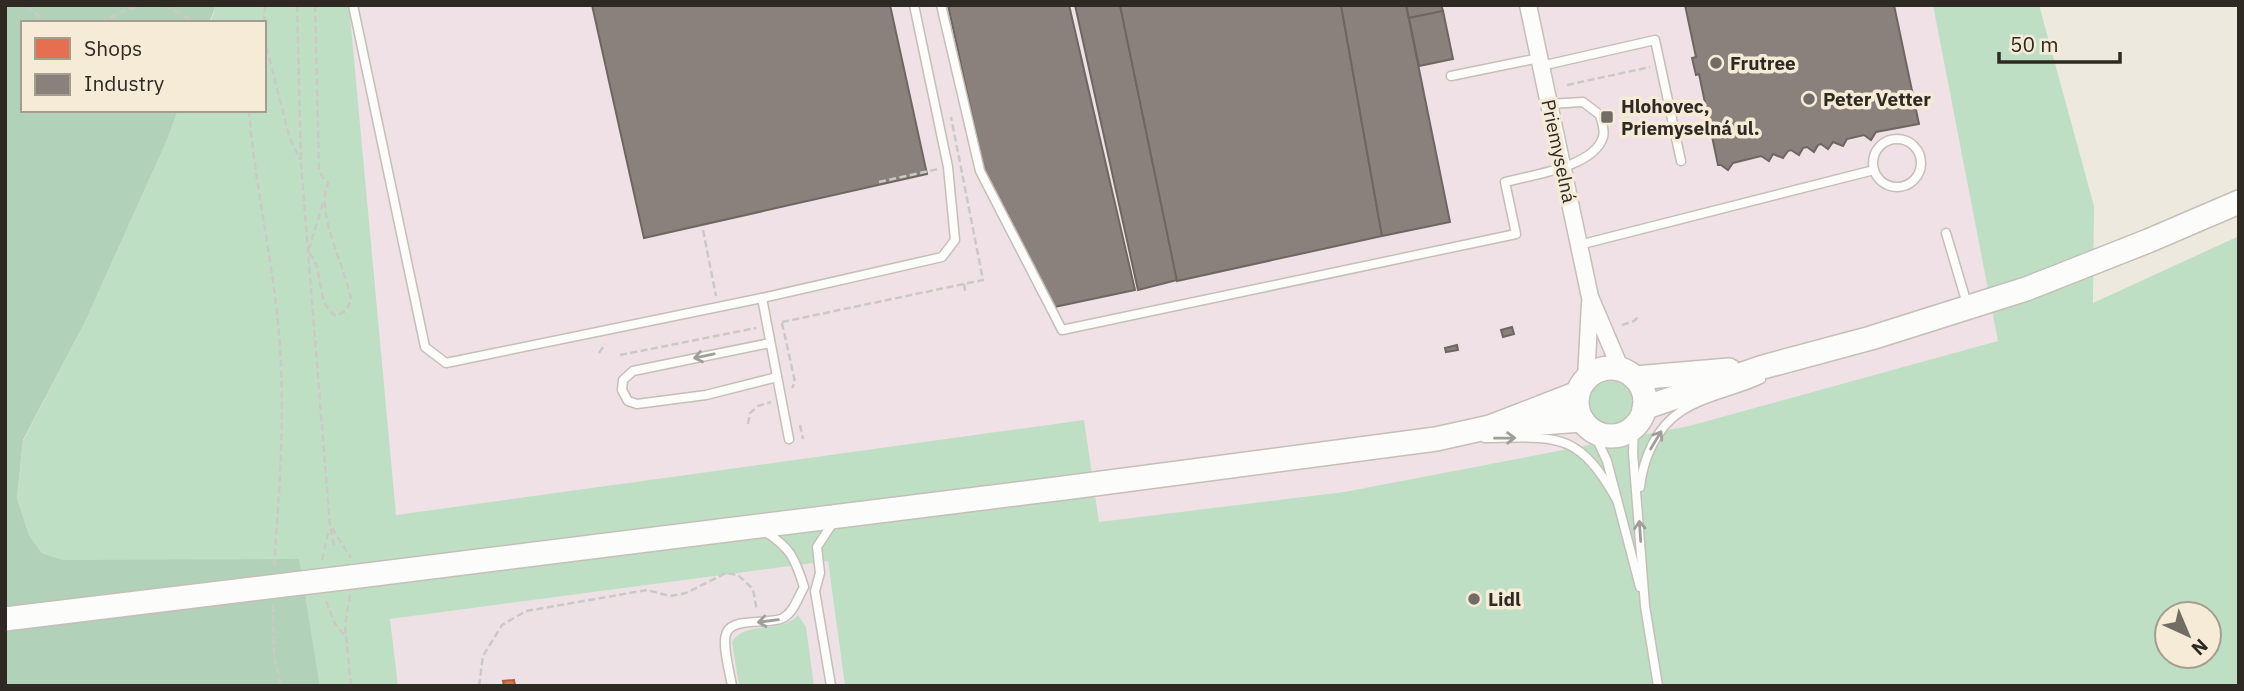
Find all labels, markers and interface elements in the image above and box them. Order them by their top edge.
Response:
legend [21,21,266,112]
scale bar [1999,21,2120,65]
text: 50 m [2010,30,2059,58]
text: Shops [84,34,142,62]
place label: Frutree [1730,51,1796,75]
marker: Frutree [1708,55,1724,71]
text: Industry [84,69,165,97]
place label: Peter Vetter [1823,87,1931,111]
marker: Peter Vetter [1801,91,1817,107]
place label: Hlohovec, Priemyselná ul. [1621,94,1760,140]
street label: Priemyselná [1536,97,1582,205]
marker: Hlohovec, Priemyselná ul. [1599,109,1615,125]
one-way arrow [693,350,716,364]
one-way arrow [1650,430,1664,450]
one-way arrow [1493,431,1516,445]
one-way arrow [1633,520,1646,543]
place label: Lidl [1488,587,1521,611]
marker: Lidl [1466,591,1482,607]
north arrow [2153,600,2223,670]
one-way arrow [757,614,779,627]
text: N [2187,634,2213,661]

